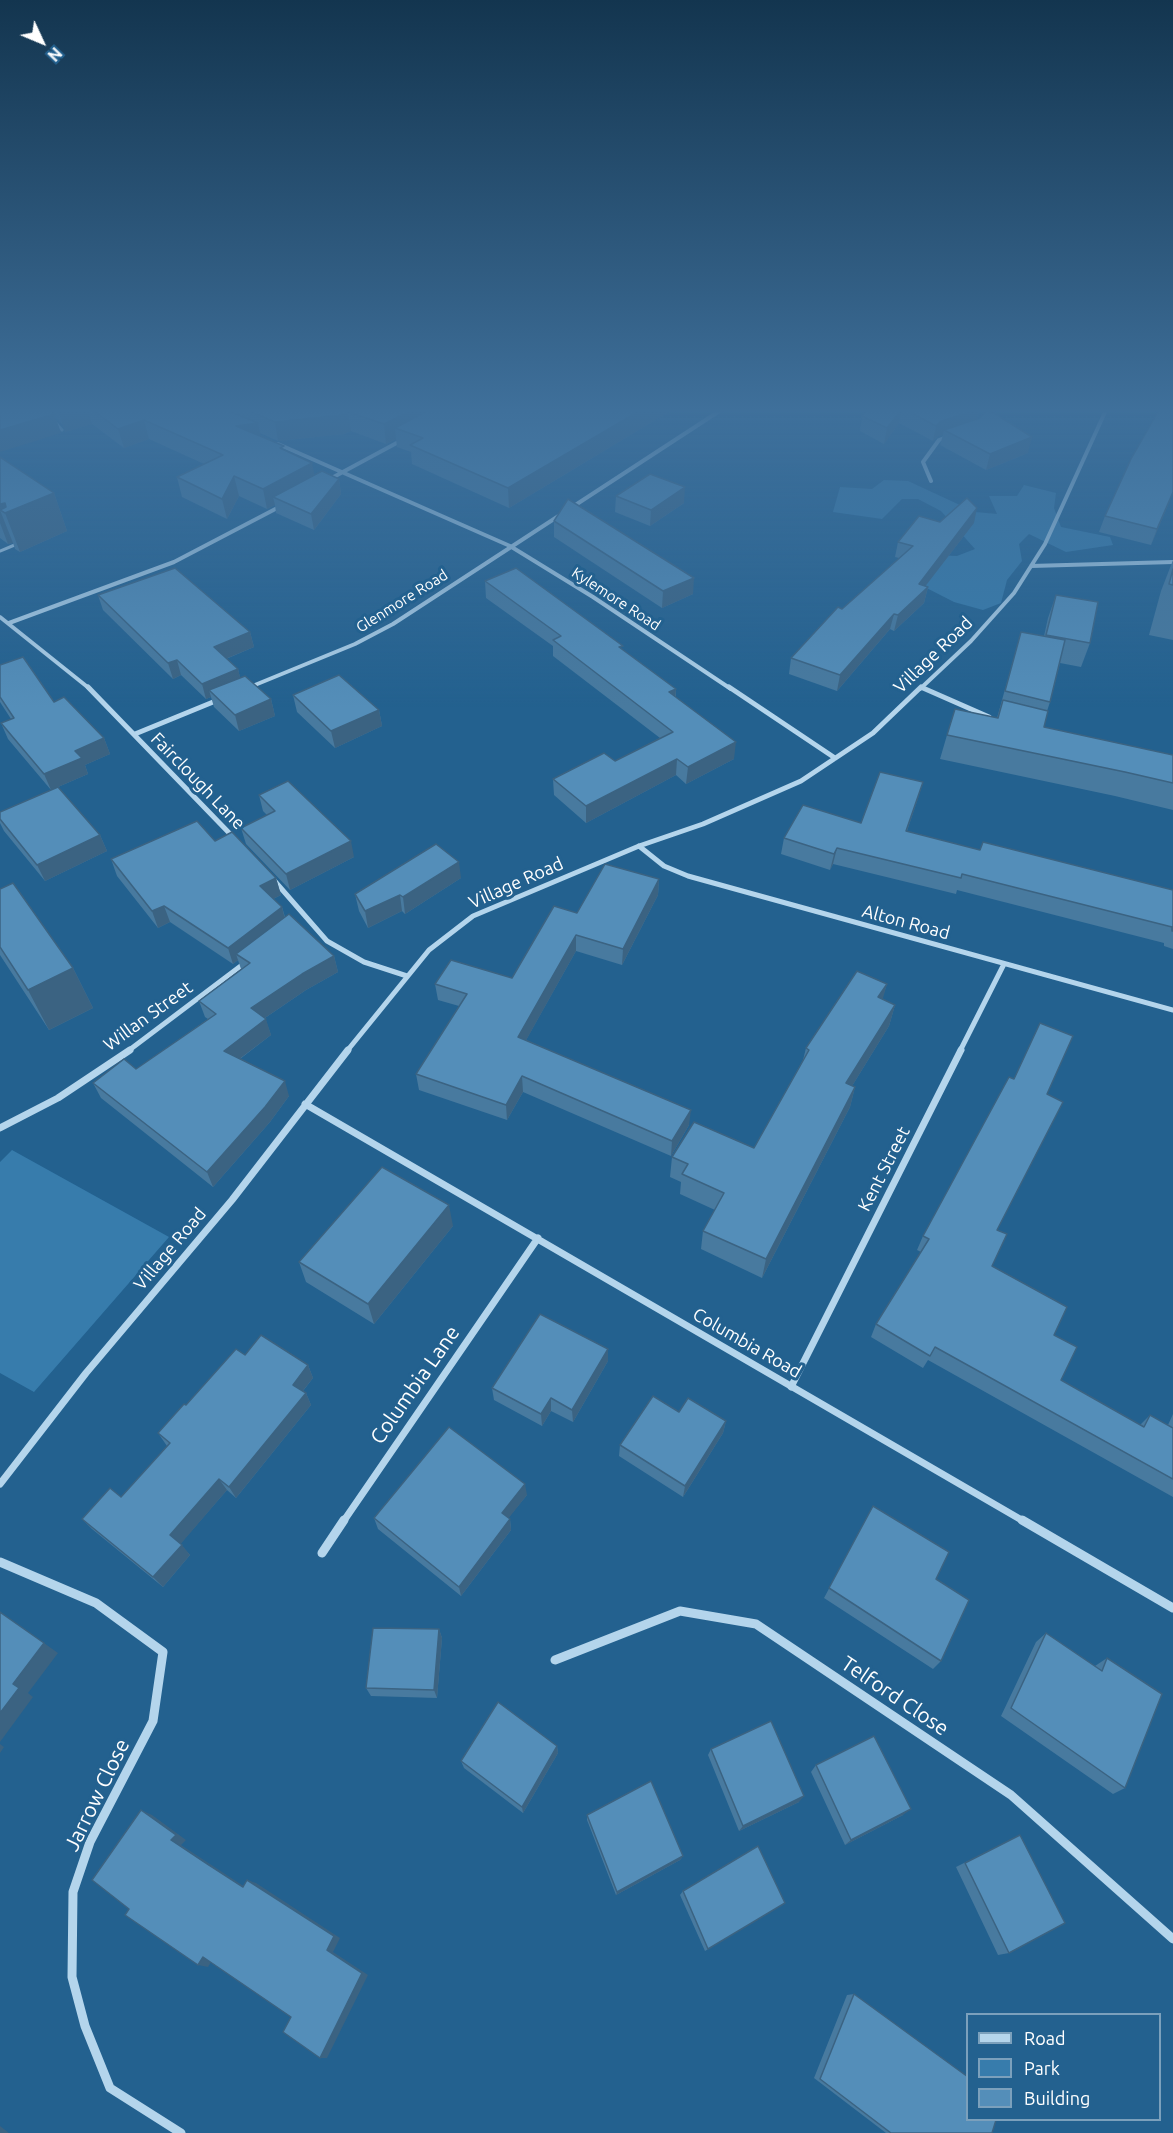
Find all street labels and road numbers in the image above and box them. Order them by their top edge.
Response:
street label: Kylemore Road [568,564,664,634]
street label: Glenmore Road [353,566,451,636]
street label: Village Road [889,612,977,698]
street label: Fairclough Lane [146,728,250,834]
street label: Village Road [465,853,567,913]
street label: Alton Road [860,900,952,944]
street label: Willan Street [99,976,197,1056]
street label: Kent Street [853,1123,915,1215]
street label: Village Road [129,1203,211,1295]
street label: Columbia Road [689,1303,805,1383]
street label: Columbia Lane [365,1321,465,1449]
street label: Telford Close [836,1651,954,1741]
street label: Jarrow Close [59,1735,135,1855]

